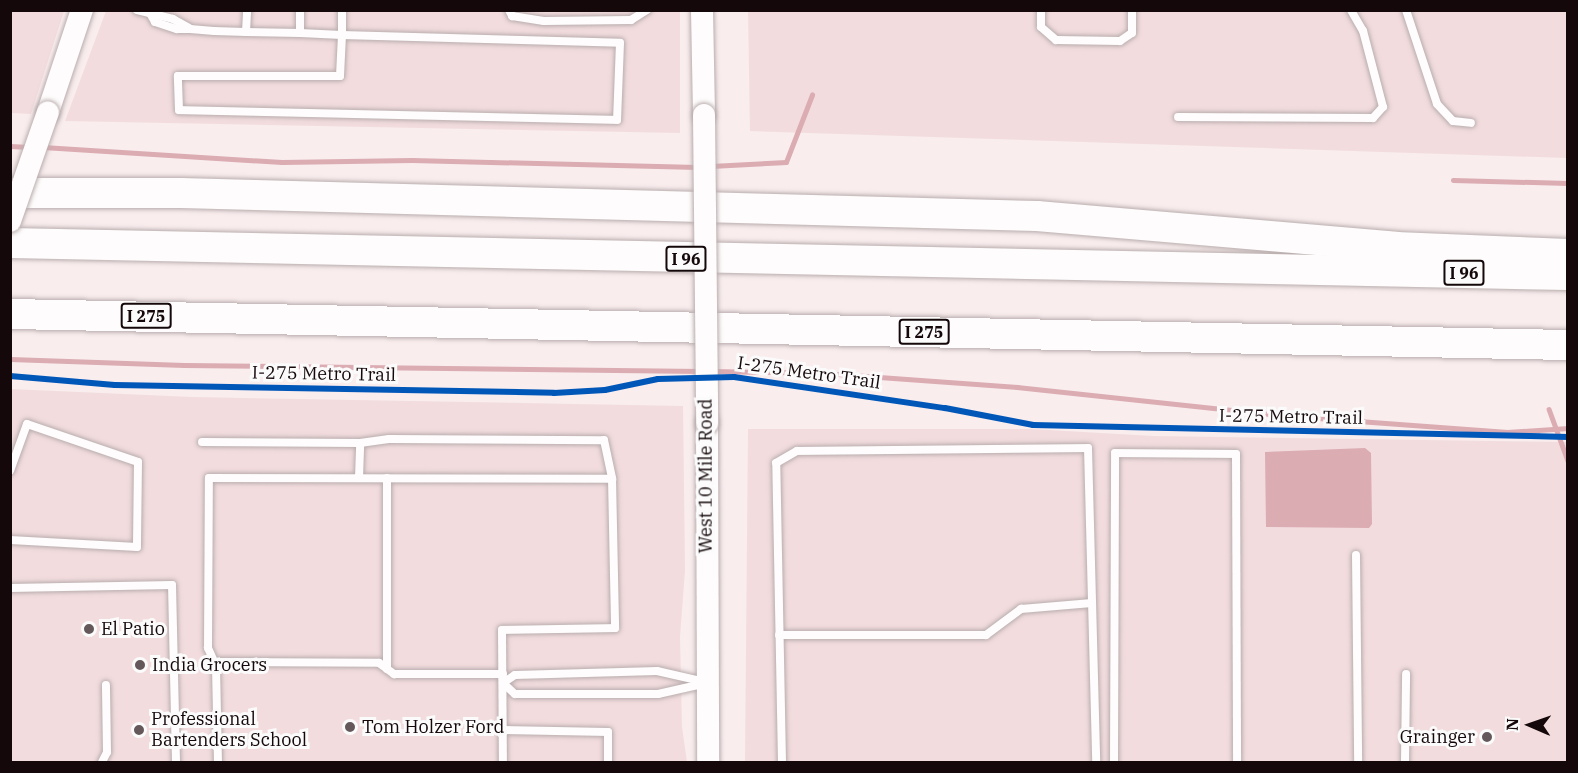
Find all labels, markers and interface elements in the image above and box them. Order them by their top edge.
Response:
road number: I 96 [665,246,707,272]
road number: I 96 [1443,260,1485,286]
road number: I 275 [120,303,172,329]
road number: I 275 [898,319,950,345]
street label: I-275 Metro Trail [736,352,882,394]
street label: I-275 Metro Trail [252,362,396,386]
street label: West 10 Mile Road [695,399,717,553]
street label: I-275 Metro Trail [1219,405,1363,429]
place label: El Patio [101,618,165,640]
marker: El Patio [82,622,96,636]
place label: India Grocers [152,654,267,676]
marker: India Grocers [133,658,147,672]
north arrow [1500,695,1560,755]
place label: Professional Bartenders School [151,709,307,752]
place label: Tom Holzer Ford [362,716,505,738]
text: N [1502,718,1522,731]
marker: Tom Holzer Ford [343,720,357,734]
marker: Professional Bartenders School [132,723,146,737]
place label: Grainger [1400,726,1475,748]
marker: Grainger [1480,730,1494,744]

